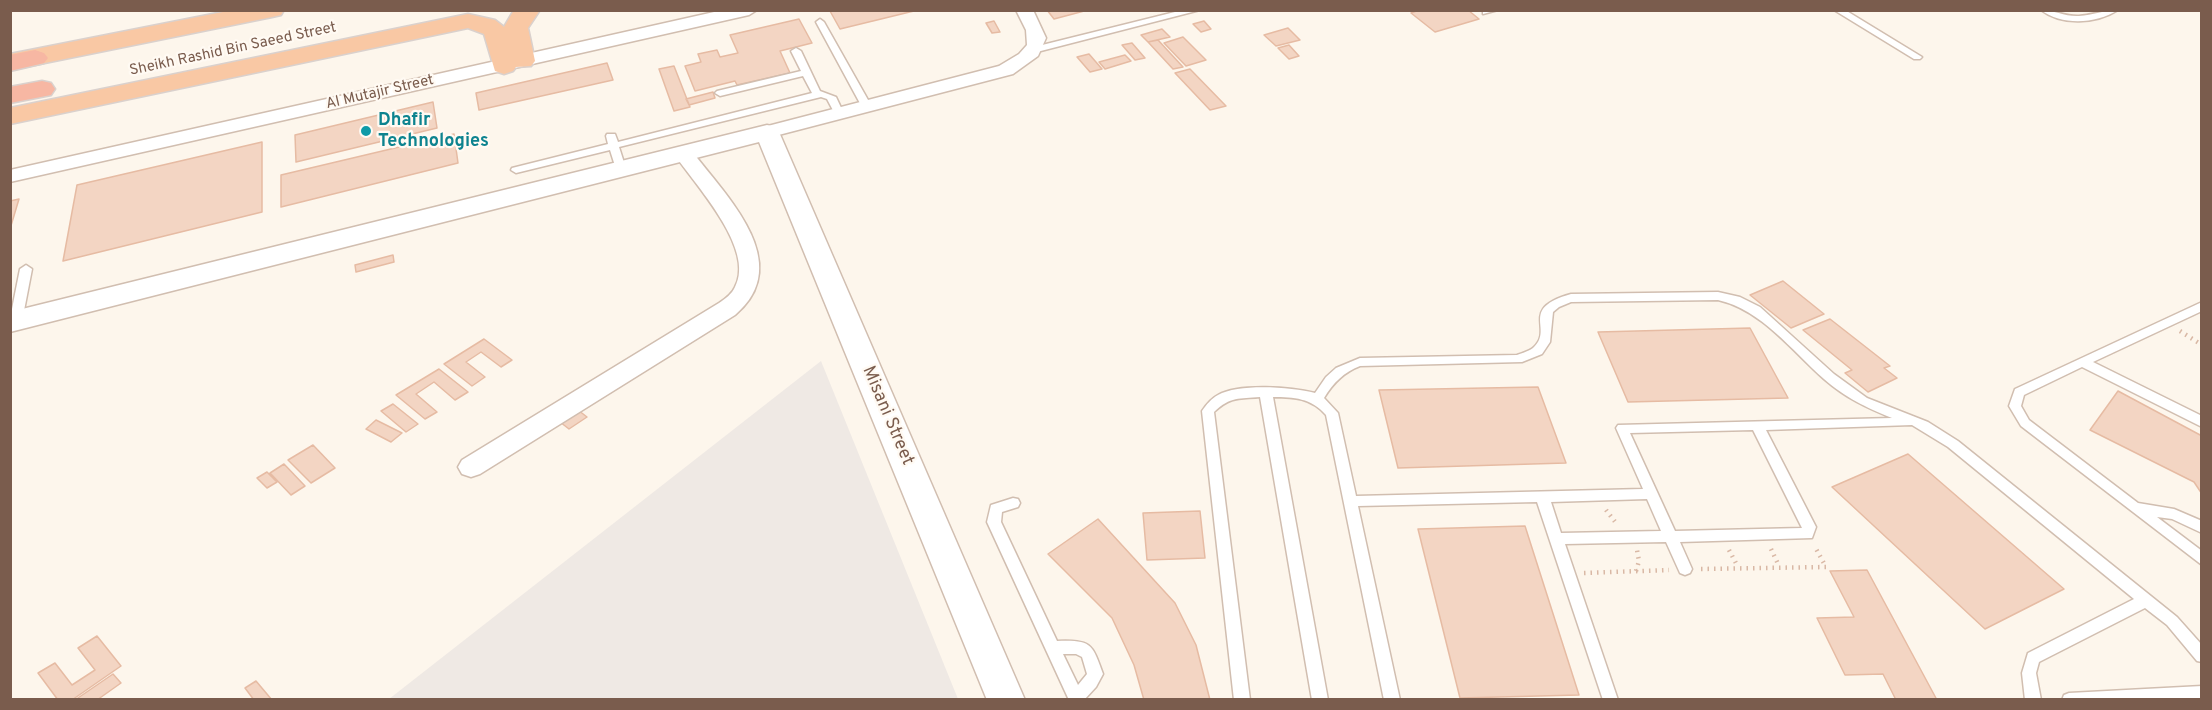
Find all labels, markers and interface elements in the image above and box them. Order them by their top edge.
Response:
street label: Sheikh Rashid Bin Saeed Street [128,19,338,81]
street label: Al Mutajir Street [324,72,436,114]
place label: Dhafir Technologies [378,110,489,152]
marker: Dhafir Technologies [359,124,373,138]
street label: Misani Street [856,363,918,469]

